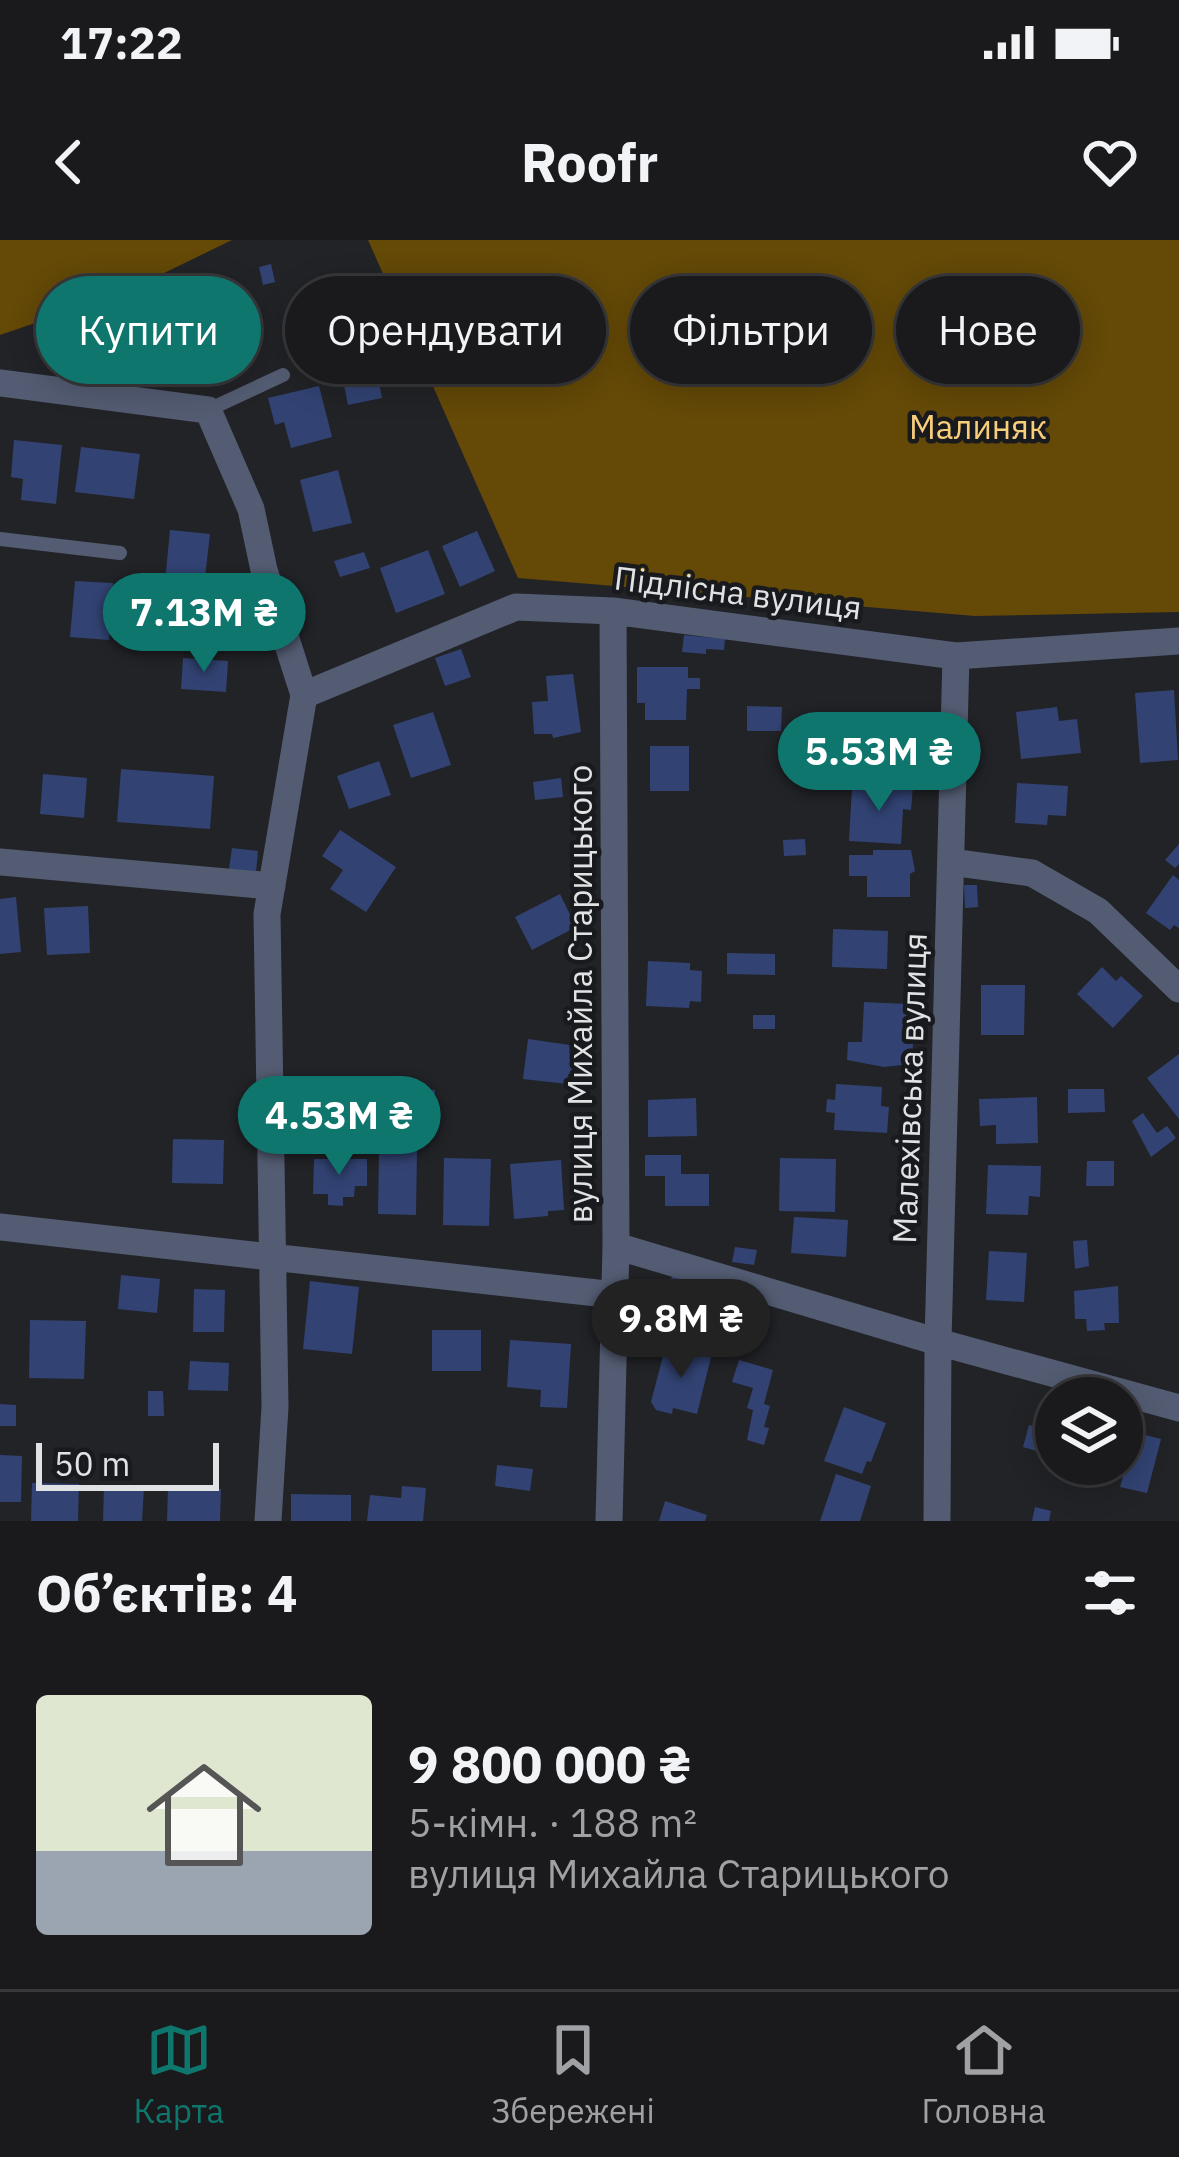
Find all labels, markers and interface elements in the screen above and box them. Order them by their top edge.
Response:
text: 17:22 [60,13,183,71]
text: Roofr [521,127,658,197]
icon: back [36,129,102,195]
icon: heart [1077,129,1143,195]
chip: Купити [36,276,261,384]
chip: Орендувати [285,276,606,384]
chip: Фільтри [630,276,872,384]
chip: Нове [896,276,1080,384]
park label: Малиняк [909,405,1047,448]
street label: Підлісна вулиця [612,555,864,629]
pin: 7.13M ₴ [93,573,315,675]
text: 7.13M ₴ [130,586,278,637]
pin: 5.53M ₴ [768,712,990,814]
text: 5.53M ₴ [805,725,953,776]
street label: вулиця Михайла Старицького [558,765,601,1223]
street label: Малехівська вулиця [882,932,936,1244]
pin: 4.53M ₴ [228,1076,450,1178]
text: 4.53M ₴ [265,1089,413,1140]
pin: 9.8M ₴ [583,1279,779,1381]
text: 9.8M ₴ [618,1292,744,1343]
map controls [1035,1377,1143,1485]
button: layers [1035,1377,1143,1485]
scale bar [36,1437,219,1490]
text: 50 m [54,1442,130,1485]
text: Об’єктів: 4 [36,1560,297,1626]
icon: filters [1077,1560,1143,1626]
text: 9 800 000 ₴ [408,1731,691,1797]
icon: home [132,1743,276,1887]
text: 5-кімн. · 188 m² [408,1797,697,1848]
text: вулиця Михайла Старицького [408,1848,950,1899]
tab: Карта [133,2017,224,2132]
tab: Збережені [491,2017,655,2132]
tab: Головна [922,2017,1046,2132]

